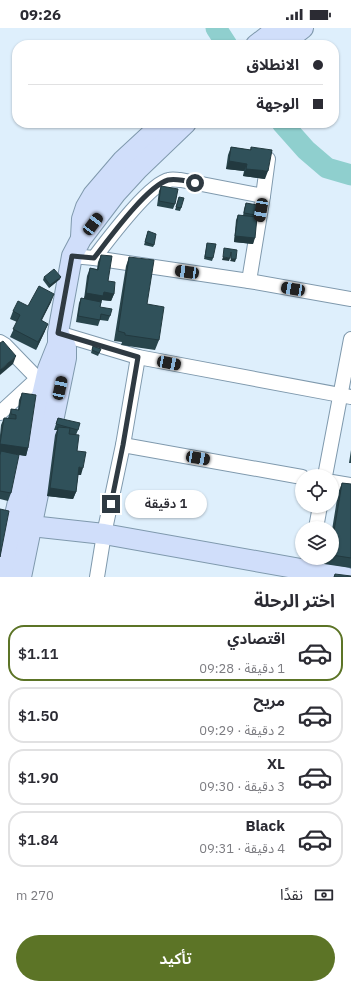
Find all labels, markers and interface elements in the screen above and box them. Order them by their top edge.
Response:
text: 09:26 [20,5,61,24]
text: الانطلاق [247,55,299,74]
text: الوجهة [256,94,299,113]
route start [186,174,204,192]
car [253,197,269,223]
car [81,211,105,237]
car [174,264,200,280]
car [280,281,306,297]
car [156,355,182,371]
car [52,375,68,401]
car [185,450,211,466]
map controls [295,469,339,565]
button: locate [295,469,339,513]
callout: 1 دقيقة [125,490,207,518]
route end [102,495,120,513]
text: 1 دقيقة [145,495,187,512]
button: layers [295,521,339,565]
text: اختر الرحلة [254,589,335,612]
text: اقتصادي [227,629,285,648]
icon: car [297,635,333,671]
text: $1.11 [18,644,59,663]
text: 1 دقيقة · 09:28 [199,660,285,677]
text: مريح [253,691,285,710]
icon: car [297,697,333,733]
text: $1.50 [18,706,59,725]
text: 2 دقيقة · 09:29 [199,722,285,739]
text: XL [267,754,285,773]
icon: car [297,759,333,795]
text: $1.90 [18,768,59,787]
text: 3 دقيقة · 09:30 [199,778,285,795]
text: Black [246,816,285,835]
icon: car [297,821,333,857]
text: $1.84 [18,830,59,849]
text: 4 دقيقة · 09:31 [199,840,285,857]
icon: cash [313,884,335,906]
text: نقدًا [280,885,303,904]
text: 270 m [16,887,54,904]
button: تأكيد [16,935,335,981]

